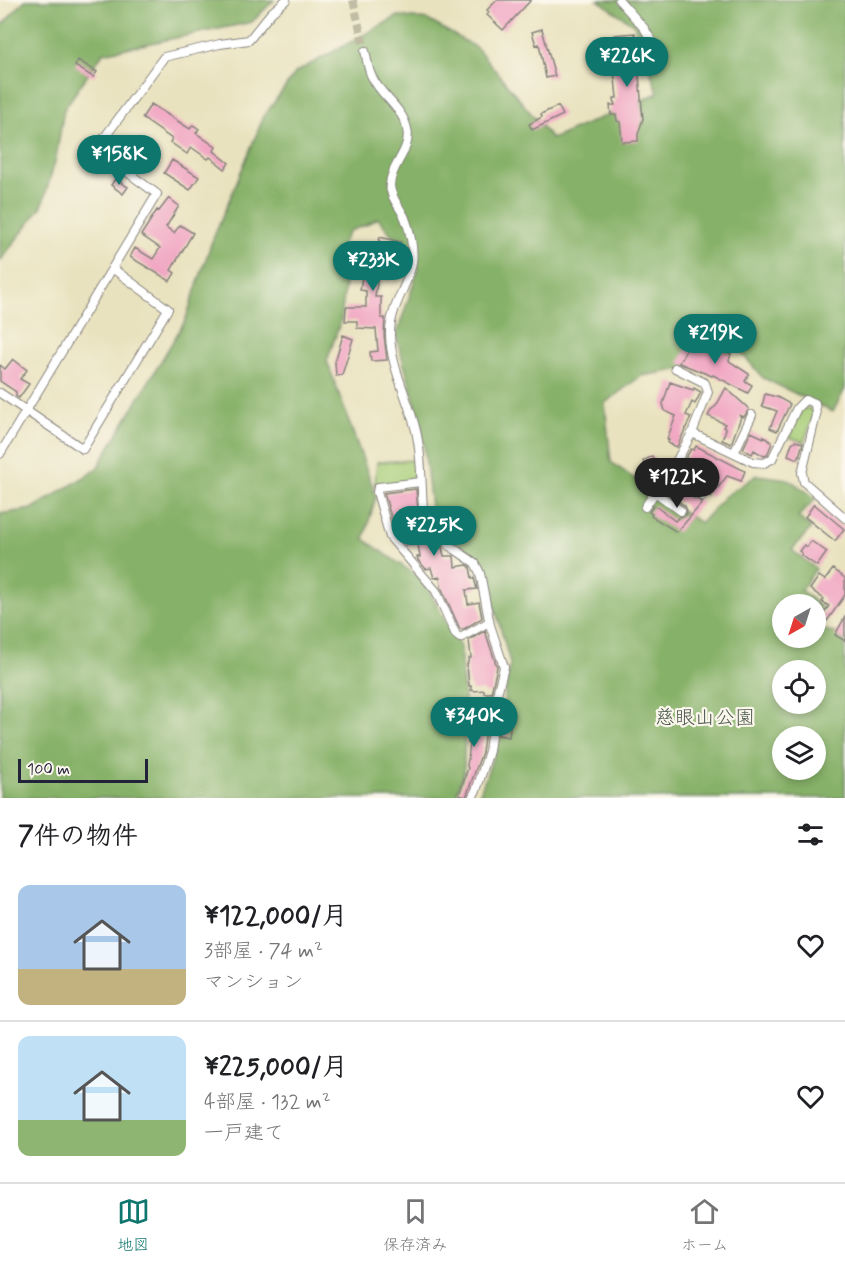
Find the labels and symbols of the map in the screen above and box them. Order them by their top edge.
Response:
pin: ¥226K [585,37,669,88]
pin: ¥158K [77,135,161,186]
pin: ¥233K [331,241,415,292]
pin: ¥219K [673,314,757,365]
pin: ¥122K [635,458,719,509]
pin: ¥225K [392,506,476,557]
north arrow [772,594,826,648]
pin: ¥340K [432,697,516,748]
park label: 慈眼山公園 [655,705,755,732]
scale bar [18,756,148,784]

